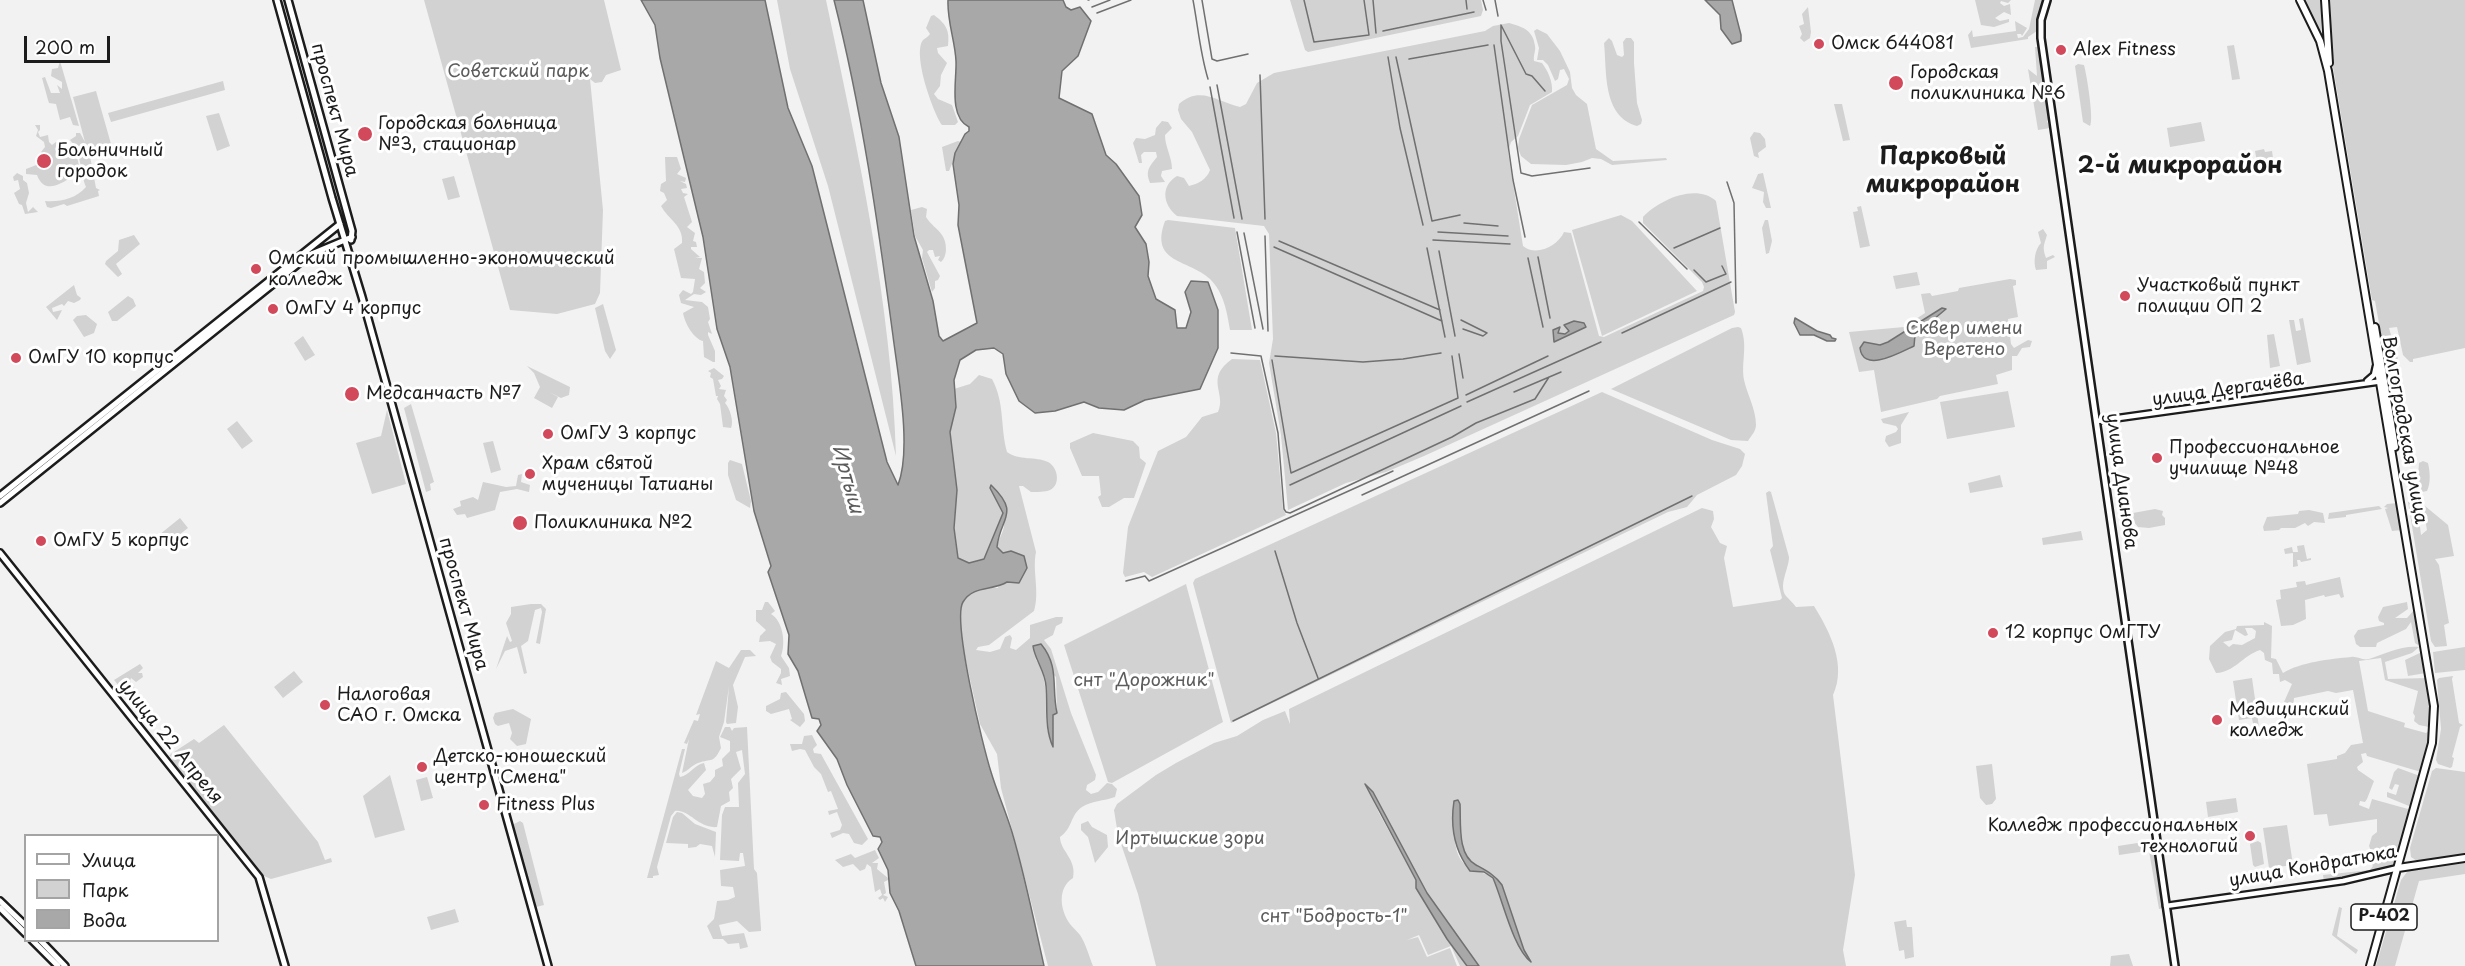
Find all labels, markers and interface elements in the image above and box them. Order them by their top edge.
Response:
scale bar [27,24,112,62]
text: 200 m [35,33,95,60]
place label: Омск 644081 [1831,33,1954,55]
marker: Омск 644081 [1812,37,1826,51]
place label: Alex Fitness [2073,39,2176,61]
street label: проспект Мира [306,41,362,179]
marker: Alex Fitness [2054,43,2068,57]
park label: Советский парк [447,61,589,83]
place label: Городская поликлиника №6 [1910,62,2066,104]
marker: Городская поликлиника №6 [1887,74,1905,92]
place label: Городская больница №3, стационар [378,113,557,156]
marker: Городская больница №3, стационар [356,125,374,143]
place label: Больничный городок [57,140,164,182]
district label: Парковый микрорайон [1866,143,2020,199]
marker: Больничный городок [35,152,53,170]
district label: 2-й микрорайон [2077,152,2283,180]
place label: Омский промышленно-экономический колледж [268,248,615,290]
marker: Омский промышленно-экономический колледж [249,262,263,276]
place label: Участковый пункт полиции ОП 2 [2137,275,2300,318]
marker: Участковый пункт полиции ОП 2 [2118,289,2132,303]
place label: ОмГУ 4 корпус [285,298,421,320]
marker: ОмГУ 4 корпус [266,302,280,316]
park label: Сквер имени Веретено [1905,318,2023,360]
street label: Волгоградская улица [2377,334,2431,526]
place label: ОмГУ 10 корпус [28,347,174,369]
marker: ОмГУ 10 корпус [9,351,23,365]
street label: улица Дергачёва [2151,369,2305,411]
place label: Медсанчасть №7 [366,383,521,405]
marker: Медсанчасть №7 [343,385,361,403]
street label: улица Дианова [2101,411,2141,551]
place label: ОмГУ 3 корпус [560,423,696,445]
marker: ОмГУ 3 корпус [541,427,555,441]
place label: Профессиональное училище №48 [2169,437,2340,480]
water label: Иртыш [826,442,868,516]
marker: Профессиональное училище №48 [2150,451,2164,465]
place label: Храм святой мученицы Татианы [542,453,713,496]
marker: Храм святой мученицы Татианы [523,467,537,481]
place label: Поликлиника №2 [534,512,693,534]
marker: Поликлиника №2 [511,514,529,532]
place label: ОмГУ 5 корпус [53,530,189,552]
marker: ОмГУ 5 корпус [34,534,48,548]
street label: проспект Мира [434,535,492,673]
place label: 12 корпус ОмГТУ [2005,622,2161,644]
marker: 12 корпус ОмГТУ [1986,626,2000,640]
park label: снт "Дорожник" [1073,670,1215,692]
street label: улица 22 Апреля [113,675,227,809]
place label: Налоговая САО г. Омска [337,684,461,726]
marker: Налоговая САО г. Омска [318,698,332,712]
place label: Медицинский колледж [2229,699,2349,742]
marker: Медицинский колледж [2210,713,2224,727]
place label: Детско-юношеский центр "Смена" [434,746,606,789]
marker: Детско-юношеский центр "Смена" [415,760,429,774]
place label: Fitness Plus [496,794,595,816]
marker: Fitness Plus [477,798,491,812]
place label: Колледж профессиональных технологий [1988,815,2238,858]
park label: Иртышские зори [1115,828,1265,850]
marker: Колледж профессиональных технологий [2243,829,2257,843]
legend [24,834,219,942]
street label: улица Кондратюка [2228,842,2398,892]
text: Улица [82,846,136,873]
text: Парк [82,876,128,903]
road number: Р-402 [2351,904,2417,930]
text: Вода [82,906,127,933]
park label: снт "Бодрость-1" [1260,906,1408,928]

